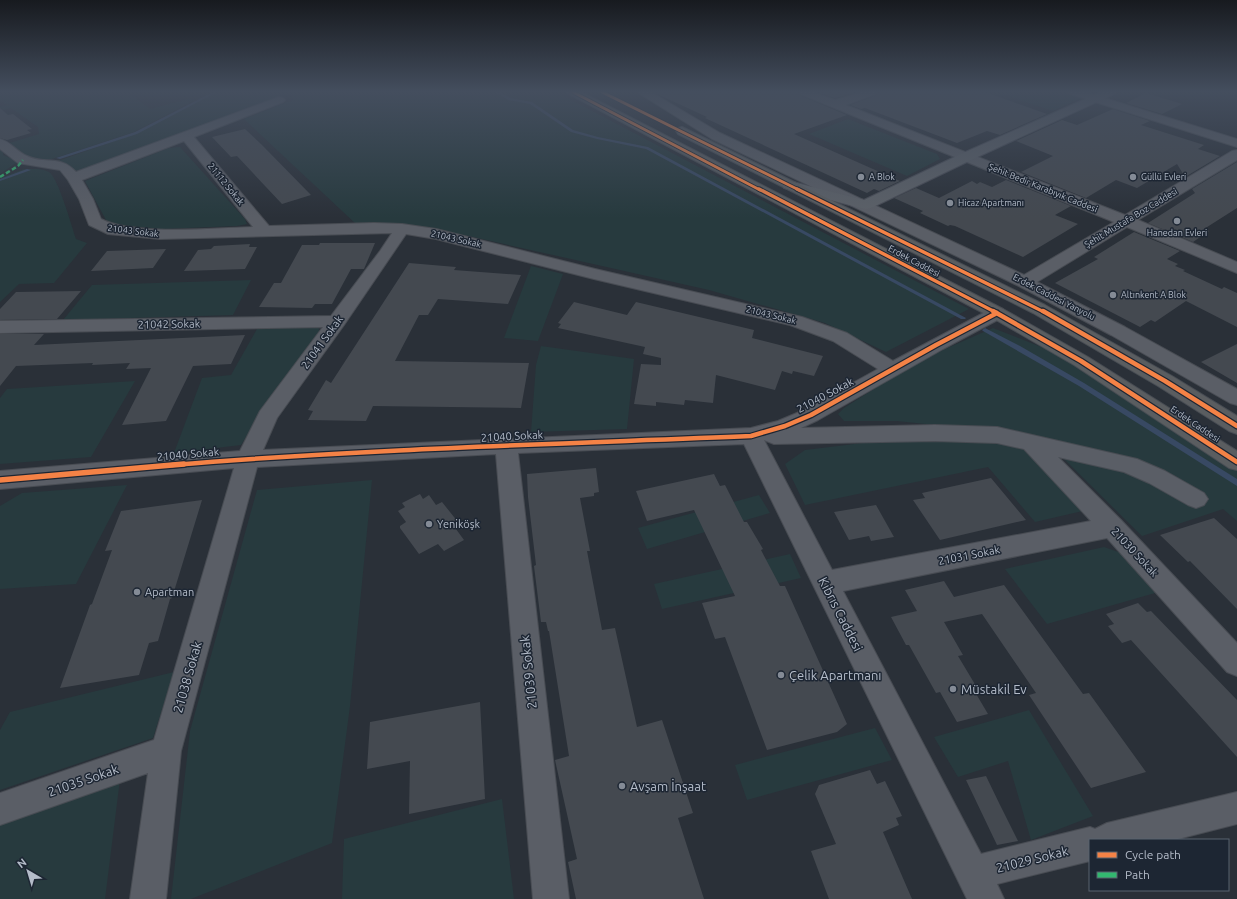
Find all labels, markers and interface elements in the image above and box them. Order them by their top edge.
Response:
street label: 21112 Sokak [206,161,246,207]
street label: Şehit Bedir Karabıyık Caddesi [987,162,1099,214]
marker: A Blok [856,172,866,182]
place label: A Blok [869,172,895,182]
marker: Güllü Evleri [1128,172,1138,182]
place label: Güllü Evleri [1141,172,1186,182]
street label: Şehit Mustafa Boz Caddesi [1083,186,1179,250]
marker: Hicaz Apartmanı [945,198,955,208]
place label: Hicaz Apartmanı [958,198,1024,208]
marker: Hanedan Evleri [1172,216,1182,226]
street label: 21043 Sokak [107,223,159,239]
street label: 21043 Sokak [430,228,482,250]
place label: Hanedan Evleri [1147,228,1207,238]
street label: Erdek Caddesi [886,243,942,279]
street label: Erdek Caddesi Yanyolu [1011,272,1097,322]
marker: Altınkent A Blok [1108,290,1118,300]
place label: Altınkent A Blok [1121,290,1186,300]
street label: 21043 Sokak [745,304,797,326]
street label: 21041 Sokak [299,313,345,371]
street label: 21042 Sokak [138,317,201,331]
street label: 21040 Sokak [795,375,856,415]
street label: Erdek Caddesi [1169,404,1221,444]
street label: 21040 Sokak [480,428,544,444]
street label: 21040 Sokak [156,445,220,463]
place label: Yeniköşk [437,518,480,530]
marker: Yeniköşk [424,519,434,529]
street label: 21030 Sokak [1109,525,1161,579]
street label: 21031 Sokak [937,543,1001,567]
street label: Kıbrıs Caddesi [816,575,866,653]
place label: Apartman [145,586,194,598]
marker: Apartman [132,587,142,597]
street label: 21039 Sokak [517,634,539,709]
street label: 21038 Sokak [170,639,204,714]
place label: Çelik Apartmanı [789,668,882,682]
marker: Çelik Apartmanı [776,670,786,680]
place label: Müstakil Ev [961,682,1027,696]
marker: Müstakil Ev [948,684,958,694]
street label: 21035 Sokak [46,761,121,799]
place label: Avşam İnşaat [630,778,706,793]
marker: Avşam İnşaat [617,781,627,791]
legend [1089,839,1229,891]
street label: 21029 Sokak [994,843,1070,875]
text: Cycle path [1125,848,1181,861]
north arrow [8,851,48,891]
text: N [15,856,29,870]
text: Path [1125,868,1150,881]

